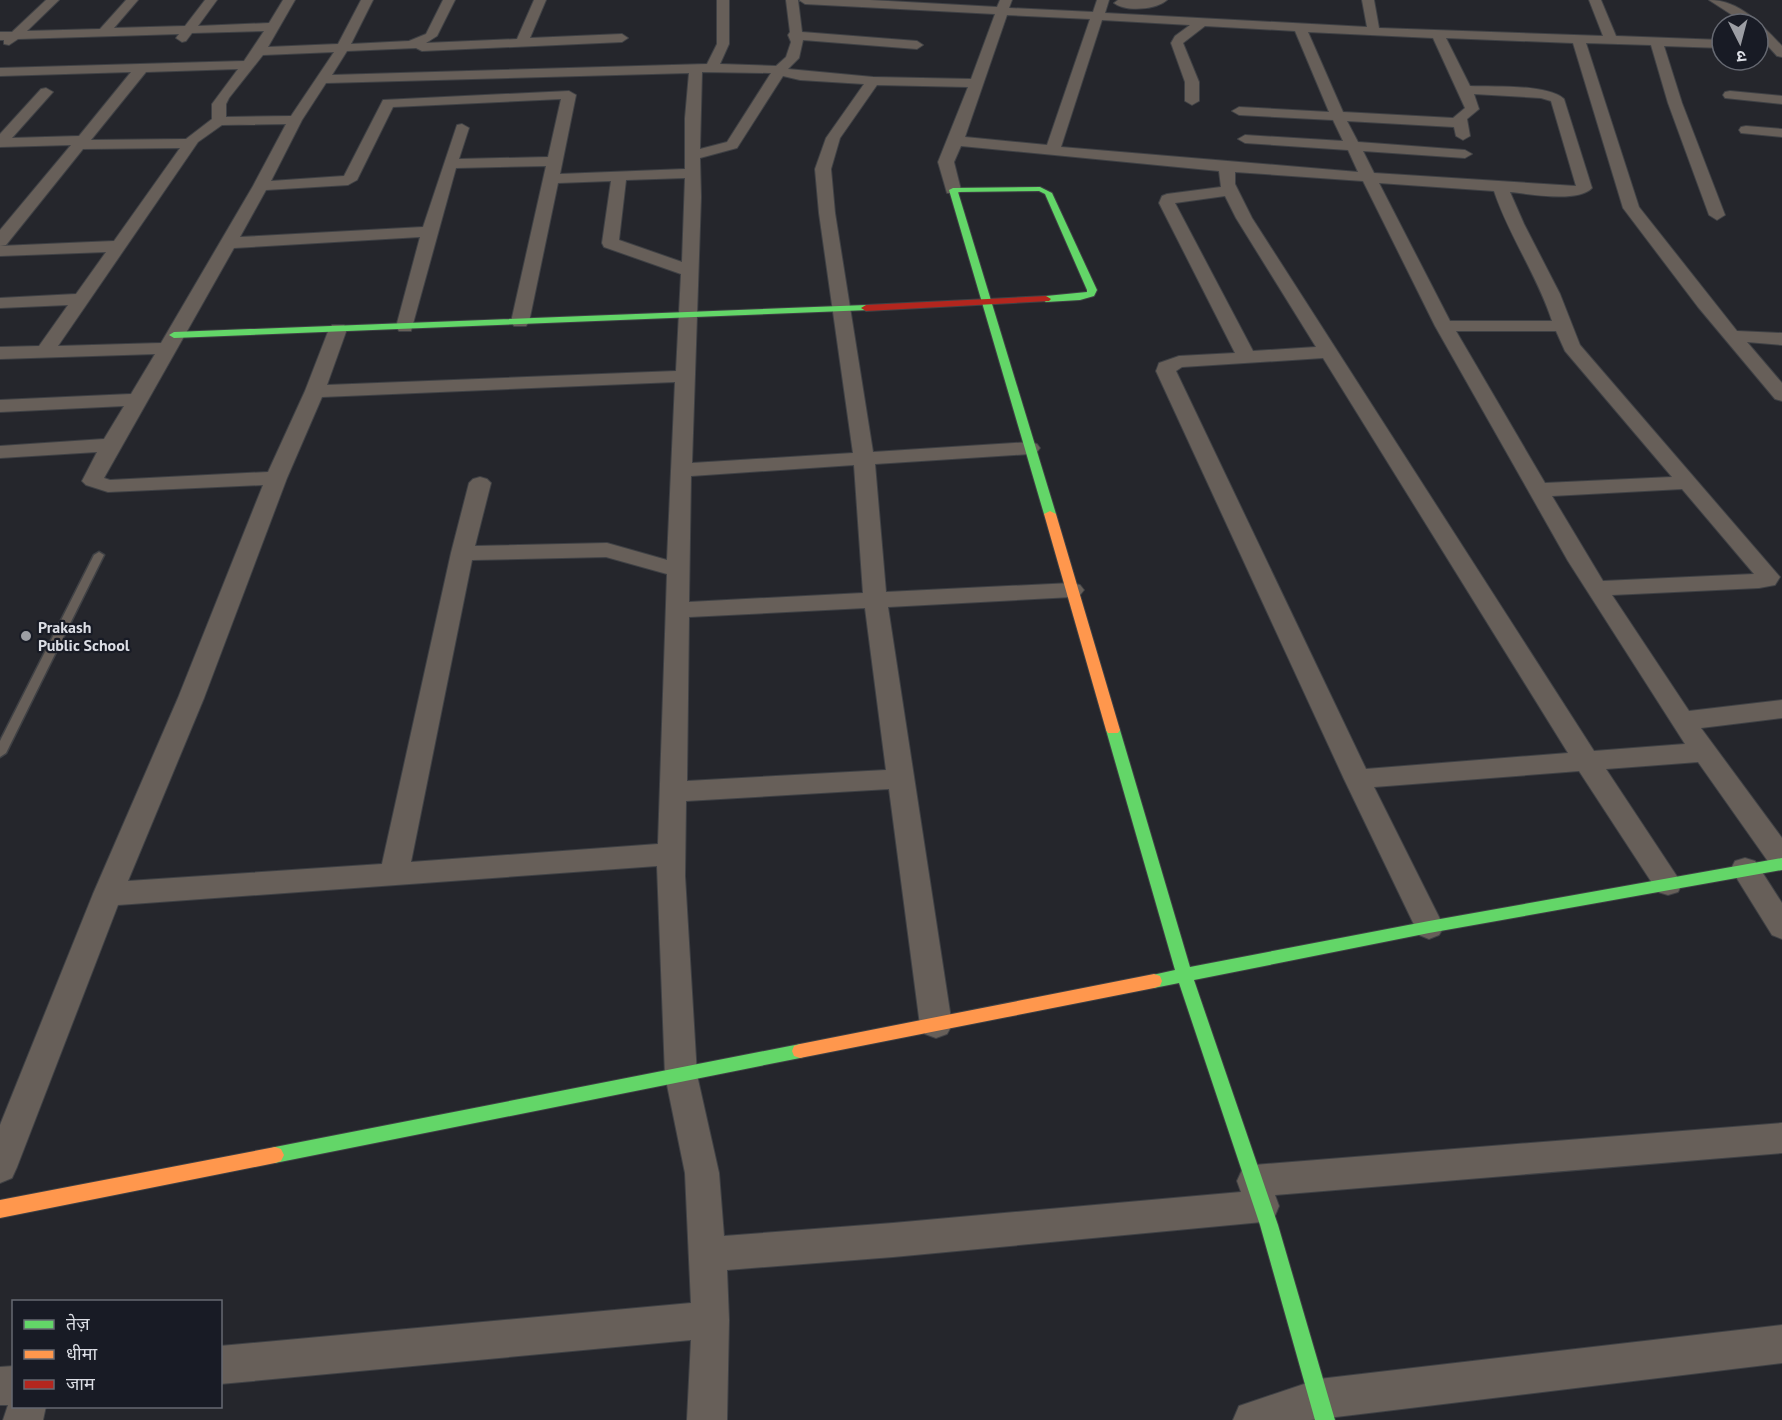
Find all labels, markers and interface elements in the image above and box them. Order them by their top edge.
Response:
north arrow [1710,12,1770,72]
text: उ [1735,46,1747,67]
place label: Prakash Public School [38,617,130,655]
marker: Prakash Public School [19,629,33,643]
legend [12,1300,222,1408]
text: तेज़ [66,1312,90,1335]
text: धीमा [66,1342,97,1365]
text: जाम [66,1372,96,1395]

